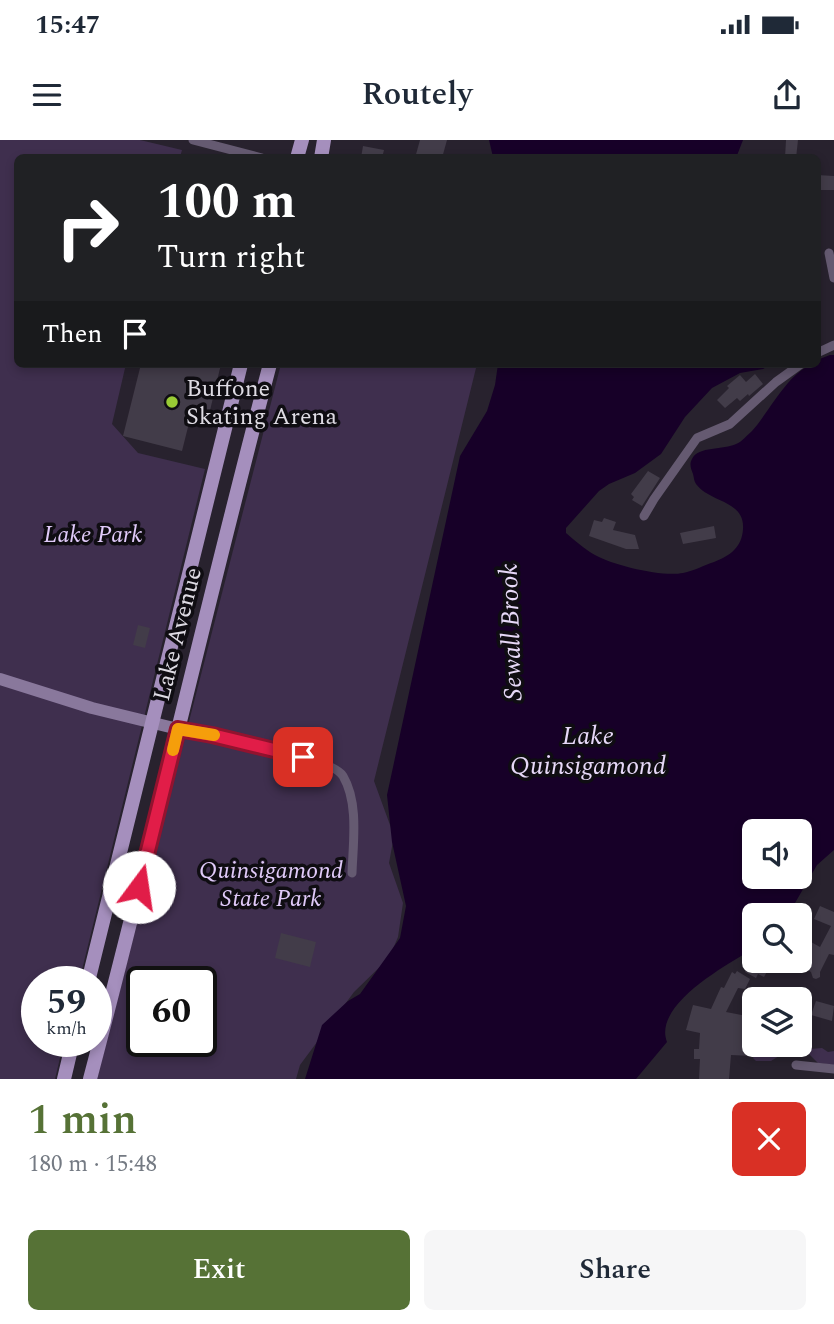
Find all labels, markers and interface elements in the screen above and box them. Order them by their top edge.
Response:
text: 15:47 [35,5,100,45]
text: Routely [361,70,473,119]
icon: menu [28,76,66,114]
icon: share [768,76,806,114]
text: 100 m [157,165,296,240]
icon: right [42,182,133,273]
text: Turn right [157,233,305,282]
text: Then [42,314,102,354]
icon: arrive [116,315,154,353]
place label: Buffone Skating Arena [186,371,337,435]
marker: Buffone Skating Arena [164,394,180,410]
park label: Lake Park [43,517,143,553]
water label: Sewall Brook [489,563,533,701]
street label: Lake Avenue [144,564,212,705]
water label: Lake Quinsigamond [510,716,666,786]
pin [273,727,333,787]
icon: arrive [284,738,322,776]
map controls [742,819,812,1057]
button: sound [742,819,812,889]
position arrow [102,850,176,924]
park label: Quinsigamond State Park [199,853,343,917]
button: search [742,903,812,973]
speed limit sign: 60 [126,966,217,1057]
text: 59 [47,976,86,1029]
button: layers [742,987,812,1057]
text: km/h [46,1015,87,1042]
text: 1 min [28,1089,137,1152]
button: close [732,1102,806,1176]
text: 180 m · 15:48 [28,1147,157,1182]
button: Exit [28,1230,410,1310]
button: Share [424,1230,806,1310]

